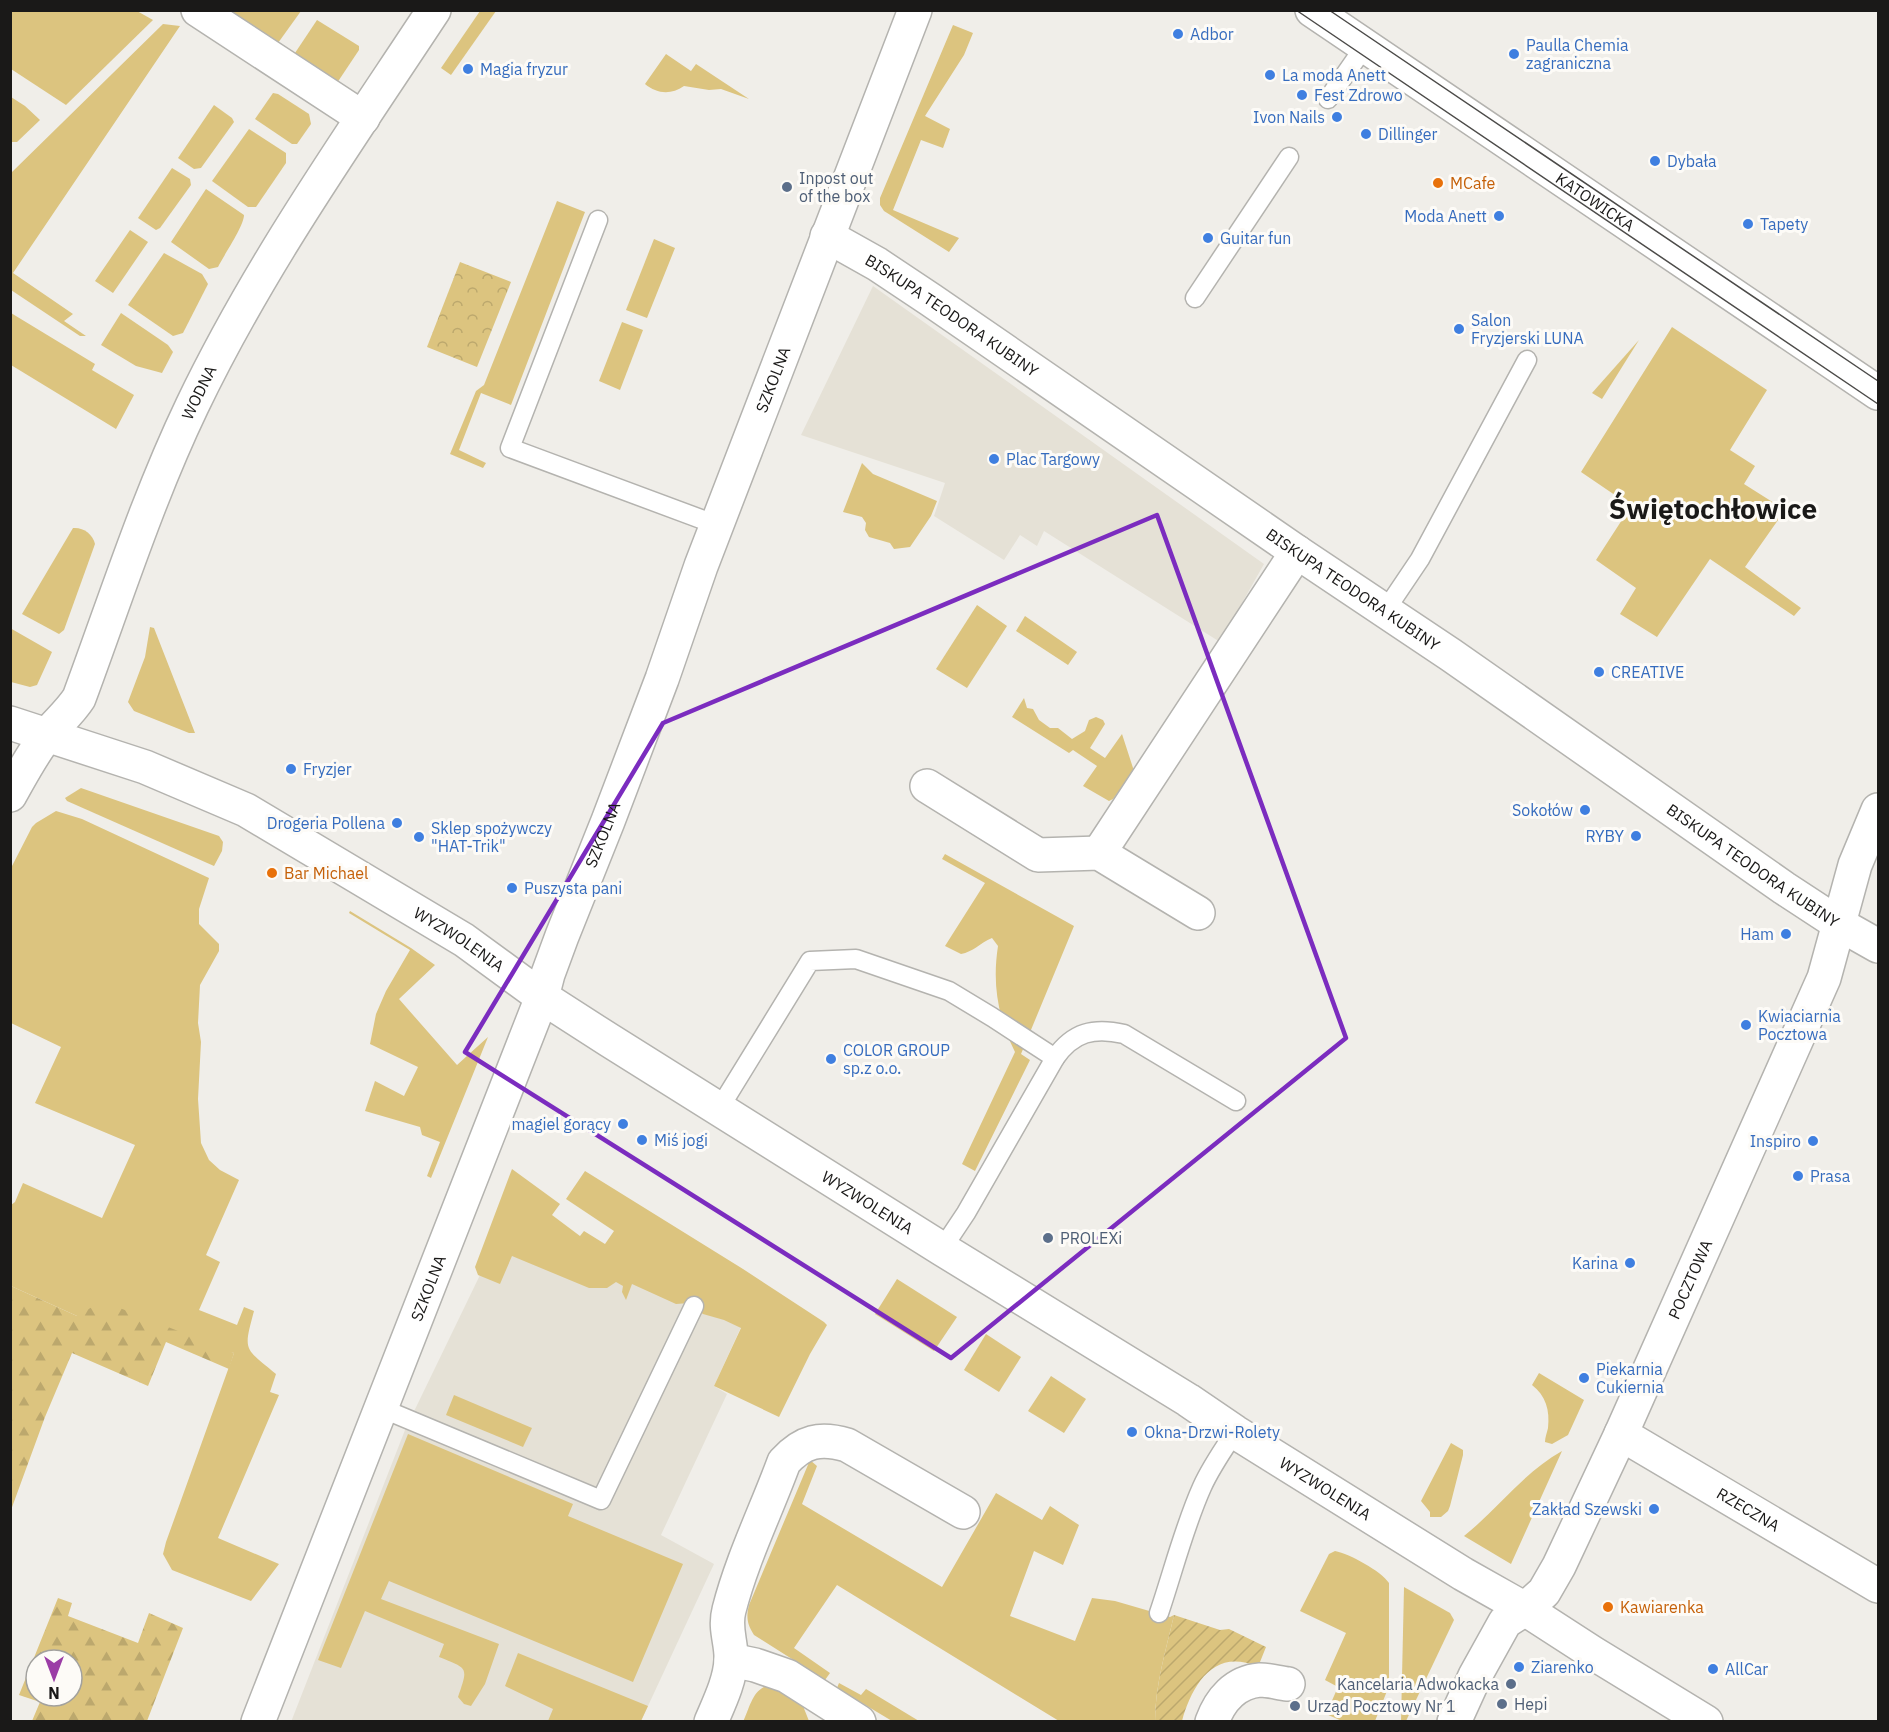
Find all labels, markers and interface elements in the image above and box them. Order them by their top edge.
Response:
place label: Adbor [1190,24,1234,44]
marker: Adbor [1171,27,1185,41]
place label: Paulla Chemia zagraniczna [1526,35,1629,73]
marker: Paulla Chemia zagraniczna [1507,47,1521,61]
place label: Magia fryzur [480,59,568,79]
marker: Magia fryzur [461,62,475,76]
place label: La moda Anett [1282,65,1386,85]
marker: La moda Anett [1263,68,1277,82]
place label: Fest Zdrowo [1314,85,1403,105]
marker: Fest Zdrowo [1295,88,1309,102]
place label: Ivon Nails [1253,107,1325,127]
marker: Ivon Nails [1330,110,1344,124]
place label: Dillinger [1378,124,1438,144]
marker: Dillinger [1359,127,1373,141]
place label: Dybała [1667,151,1717,171]
marker: Dybała [1648,154,1662,168]
place label: Inpost out of the box [799,168,873,206]
street label: KATOWICKA [1552,168,1638,235]
place label: MCafe [1450,173,1496,193]
marker: MCafe [1431,176,1445,190]
marker: Inpost out of the box [780,180,794,194]
place label: Moda Anett [1404,206,1487,226]
marker: Moda Anett [1492,209,1506,223]
place label: Tapety [1760,214,1808,234]
marker: Tapety [1741,217,1755,231]
place label: Guitar fun [1220,228,1291,248]
marker: Guitar fun [1201,231,1215,245]
street label: BISKUPA TEODORA KUBINY [862,249,1043,381]
place label: Salon Fryzjerski LUNA [1471,310,1584,348]
marker: Salon Fryzjerski LUNA [1452,322,1466,336]
street label: SZKOLNA [751,344,795,415]
street label: WODNA [177,362,221,423]
place label: Plac Targowy [1006,449,1100,469]
marker: Plac Targowy [987,452,1001,466]
district label: Świętochłowice [1609,490,1817,527]
street label: BISKUPA TEODORA KUBINY [1262,524,1444,655]
place label: CREATIVE [1611,662,1684,682]
marker: CREATIVE [1592,665,1606,679]
place label: Fryzjer [303,759,352,779]
marker: Fryzjer [284,762,298,776]
street label: SZKOLNA [580,799,624,871]
street label: BISKUPA TEODORA KUBINY [1663,799,1844,932]
place label: Sokołów [1512,800,1573,820]
marker: Sokołów [1578,803,1592,817]
place label: Drogeria Pollena [267,813,385,833]
marker: Drogeria Pollena [390,816,404,830]
place label: Sklep spożywczy "HAT-Trik" [431,818,552,856]
place label: RYBY [1585,826,1625,846]
marker: RYBY [1629,829,1643,843]
marker: Sklep spożywczy "HAT-Trik" [412,830,426,844]
place label: Bar Michael [284,863,368,883]
marker: Bar Michael [265,866,279,880]
place label: Puszysta pani [524,878,622,898]
marker: Puszysta pani [505,881,519,895]
street label: WYZWOLENIA [410,902,508,976]
place label: Ham [1740,924,1774,944]
marker: Ham [1779,927,1793,941]
place label: Kwiaciarnia Pocztowa [1758,1006,1841,1044]
marker: Kwiaciarnia Pocztowa [1739,1018,1753,1032]
place label: COLOR GROUP sp.z o.o. [843,1040,950,1078]
marker: COLOR GROUP sp.z o.o. [824,1052,838,1066]
place label: magiel gorący [511,1114,611,1134]
marker: magiel gorący [616,1117,630,1131]
place label: Miś jogi [654,1130,708,1150]
place label: Inspiro [1750,1131,1801,1151]
marker: Miś jogi [635,1133,649,1147]
marker: Inspiro [1806,1134,1820,1148]
street label: WYZWOLENIA [818,1166,917,1238]
place label: Prasa [1810,1166,1851,1186]
marker: Prasa [1791,1169,1805,1183]
place label: PROLEXi [1060,1228,1122,1248]
marker: PROLEXi [1041,1231,1055,1245]
street label: POCZTOWA [1664,1236,1716,1322]
street label: SZKOLNA [406,1252,450,1324]
place label: Karina [1572,1253,1618,1273]
marker: Karina [1623,1256,1637,1270]
place label: Piekarnia Cukiernia [1596,1359,1664,1397]
marker: Piekarnia Cukiernia [1577,1371,1591,1385]
place label: Okna-Drzwi-Rolety [1144,1422,1280,1442]
marker: Okna-Drzwi-Rolety [1125,1425,1139,1439]
street label: WYZWOLENIA [1276,1452,1375,1524]
street label: RZECZNA [1713,1483,1783,1536]
place label: Zakład Szewski [1532,1499,1642,1519]
marker: Zakład Szewski [1647,1502,1661,1516]
place label: Kawiarenka [1620,1597,1704,1617]
marker: Kawiarenka [1601,1600,1615,1614]
north arrow [24,1648,84,1708]
place label: Ziarenko [1531,1657,1594,1677]
place label: AllCar [1725,1659,1768,1679]
marker: Ziarenko [1512,1660,1526,1674]
marker: AllCar [1706,1662,1720,1676]
place label: Kancelaria Adwokacka [1337,1674,1499,1694]
marker: Kancelaria Adwokacka [1504,1677,1518,1691]
text: N [48,1683,60,1703]
place label: Hepi [1514,1694,1547,1714]
place label: Urząd Pocztowy Nr 1 [1307,1696,1456,1716]
marker: Hepi [1495,1697,1509,1711]
marker: Urząd Pocztowy Nr 1 [1288,1699,1302,1713]

